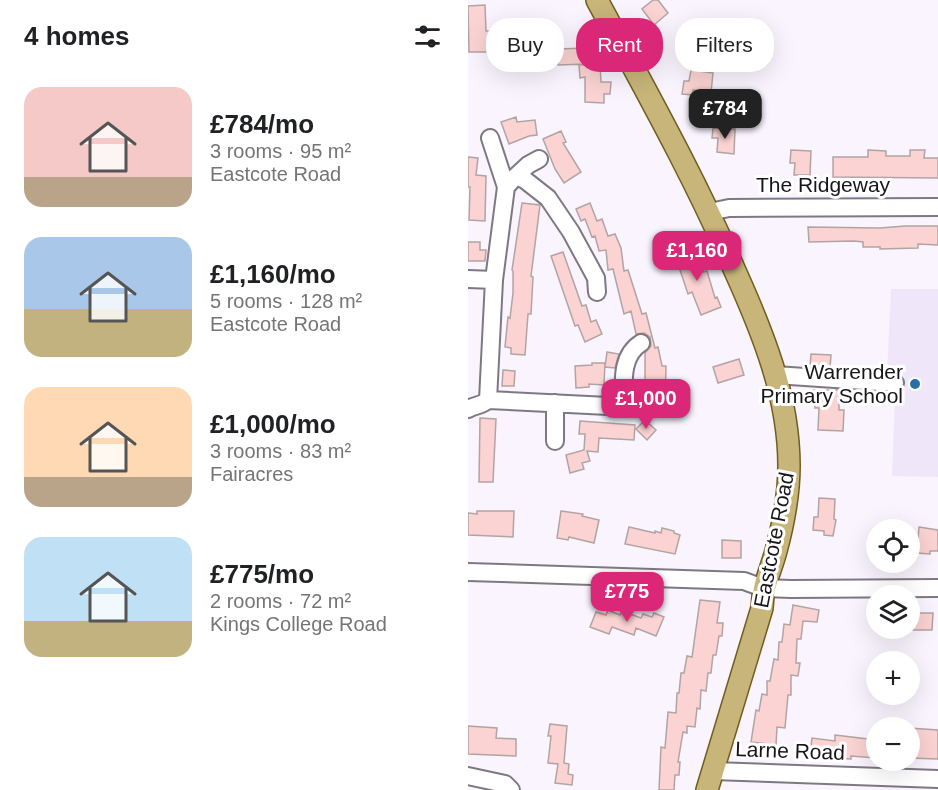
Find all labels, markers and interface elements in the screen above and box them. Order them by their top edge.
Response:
chip: Buy [486,18,564,72]
chip: Rent [576,18,663,72]
chip: Filters [675,18,774,72]
icon: filters [411,20,444,53]
text: 4 homes [24,21,130,51]
pin: £784 [689,89,761,140]
text: £784 [703,97,747,119]
text: £784/mo [210,109,314,139]
icon: home [72,111,144,183]
text: 3 rooms · 95 m² [210,140,351,162]
text: Eastcote Road [210,163,341,185]
street label: The Ridgeway [756,173,891,196]
pin: £1,160 [648,231,746,282]
text: £1,160 [666,239,728,261]
text: £1,160/mo [210,259,336,289]
icon: home [72,261,144,333]
text: 5 rooms · 128 m² [210,290,362,312]
text: Eastcote Road [210,313,341,335]
place label: Warrender Primary School [761,360,903,407]
marker: Warrender Primary School [908,377,922,391]
pin: £1,000 [597,379,695,430]
text: £1,000 [615,387,677,409]
text: £1,000/mo [210,409,336,439]
icon: home [72,411,144,483]
text: 3 rooms · 83 m² [210,440,351,462]
text: Fairacres [210,463,293,485]
street label: Eastcote Road [749,470,798,610]
map controls [866,519,920,771]
button: locate [866,519,920,573]
text: £775/mo [210,559,314,589]
icon: home [72,561,144,633]
pin: £775 [591,572,663,623]
text: £775 [605,580,649,602]
button: layers [866,585,920,639]
text: 2 rooms · 72 m² [210,590,351,612]
text: Kings College Road [210,613,387,635]
button: + [866,651,920,705]
button: − [866,717,920,771]
street label: Larne Road [735,737,845,764]

